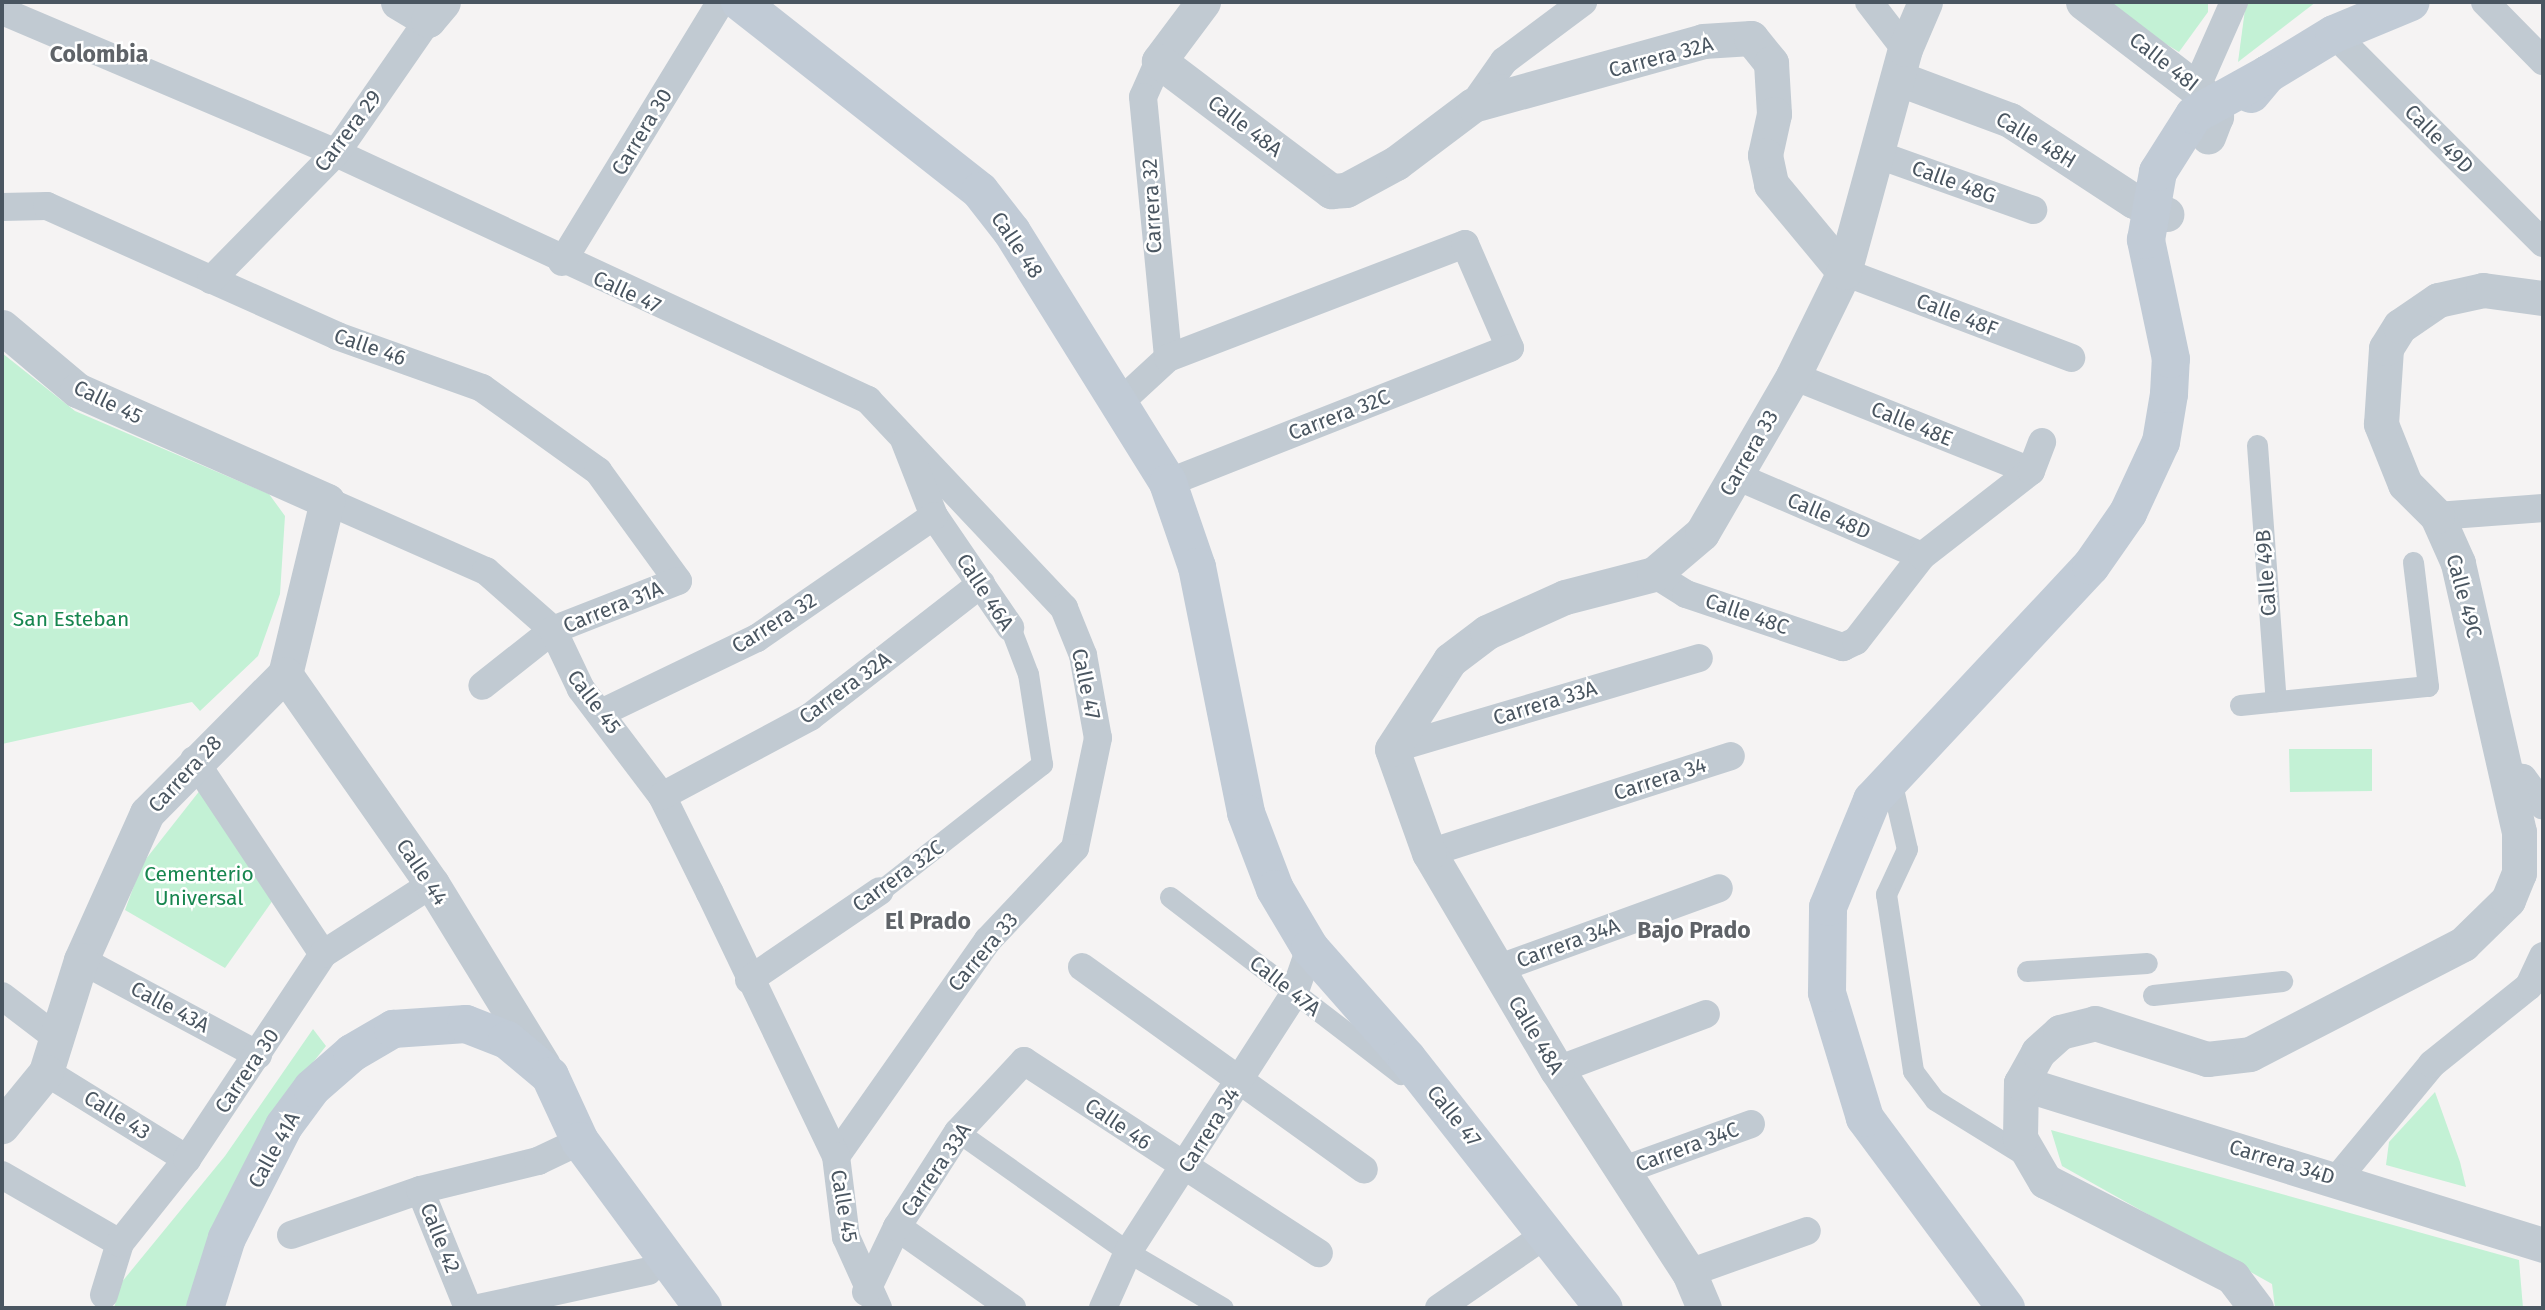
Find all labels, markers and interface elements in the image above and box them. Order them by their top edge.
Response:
street label: Calle 48I [2124,27,2204,97]
street label: Carrera 32A [1606,31,1716,83]
district label: Colombia [50,40,148,68]
street label: Carrera 30 [606,84,678,180]
street label: Carrera 29 [309,85,387,177]
street label: Calle 48A [1203,90,1287,162]
street label: Calle 49D [2399,99,2479,179]
street label: Calle 48H [1991,106,2081,174]
street label: Calle 48G [1908,155,2000,209]
street label: Carrera 32 [1137,158,1167,254]
street label: Calle 48 [986,207,1048,283]
street label: Calle 47 [589,265,665,319]
street label: Calle 48F [1913,288,2001,342]
street label: Calle 46 [331,323,409,371]
street label: Calle 45 [69,375,147,429]
street label: Carrera 32C [1285,384,1393,446]
street label: Calle 48E [1867,396,1957,452]
street label: Carrera 33 [1714,405,1784,501]
street label: Calle 48D [1783,487,1875,545]
street label: Calle 49B [2250,529,2282,617]
street label: Calle 46A [951,549,1019,635]
street label: Calle 49C [2441,551,2487,641]
street label: Carrera 31A [559,576,667,638]
street label: Carrera 32 [727,587,821,659]
street label: Calle 48C [1702,588,1792,640]
park label: San Esteban [13,606,129,632]
street label: Carrera 32A [794,646,896,730]
street label: Calle 47 [1066,646,1106,722]
street label: Calle 45 [562,665,626,739]
street label: Carrera 33A [1490,675,1600,731]
street label: Carrera 28 [143,730,227,818]
street label: Carrera 34 [1610,752,1710,806]
street label: Calle 44 [391,834,453,910]
street label: Carrera 32C [847,834,949,918]
park label: Cementerio Universal [144,861,254,911]
district label: El Prado [885,907,971,935]
street label: Carrera 33 [943,907,1023,997]
street label: Carrera 34A [1513,913,1623,973]
district label: Bajo Prado [1637,916,1751,944]
street label: Calle 47A [1244,950,1326,1022]
street label: Calle 43A [126,976,214,1038]
street label: Calle 48A [1503,991,1569,1079]
street label: Carrera 30 [210,1024,284,1118]
street label: Calle 47 [1422,1080,1486,1152]
street label: Carrera 34 [1173,1083,1245,1177]
street label: Calle 43 [79,1085,155,1145]
street label: Calle 46 [1080,1093,1156,1155]
street label: Calle 41A [243,1108,305,1192]
street label: Carrera 34C [1632,1117,1742,1177]
street label: Carrera 33A [896,1118,976,1222]
street label: Carrera 34D [2226,1134,2338,1190]
street label: Calle 45 [825,1168,863,1244]
street label: Calle 42 [415,1199,465,1277]

